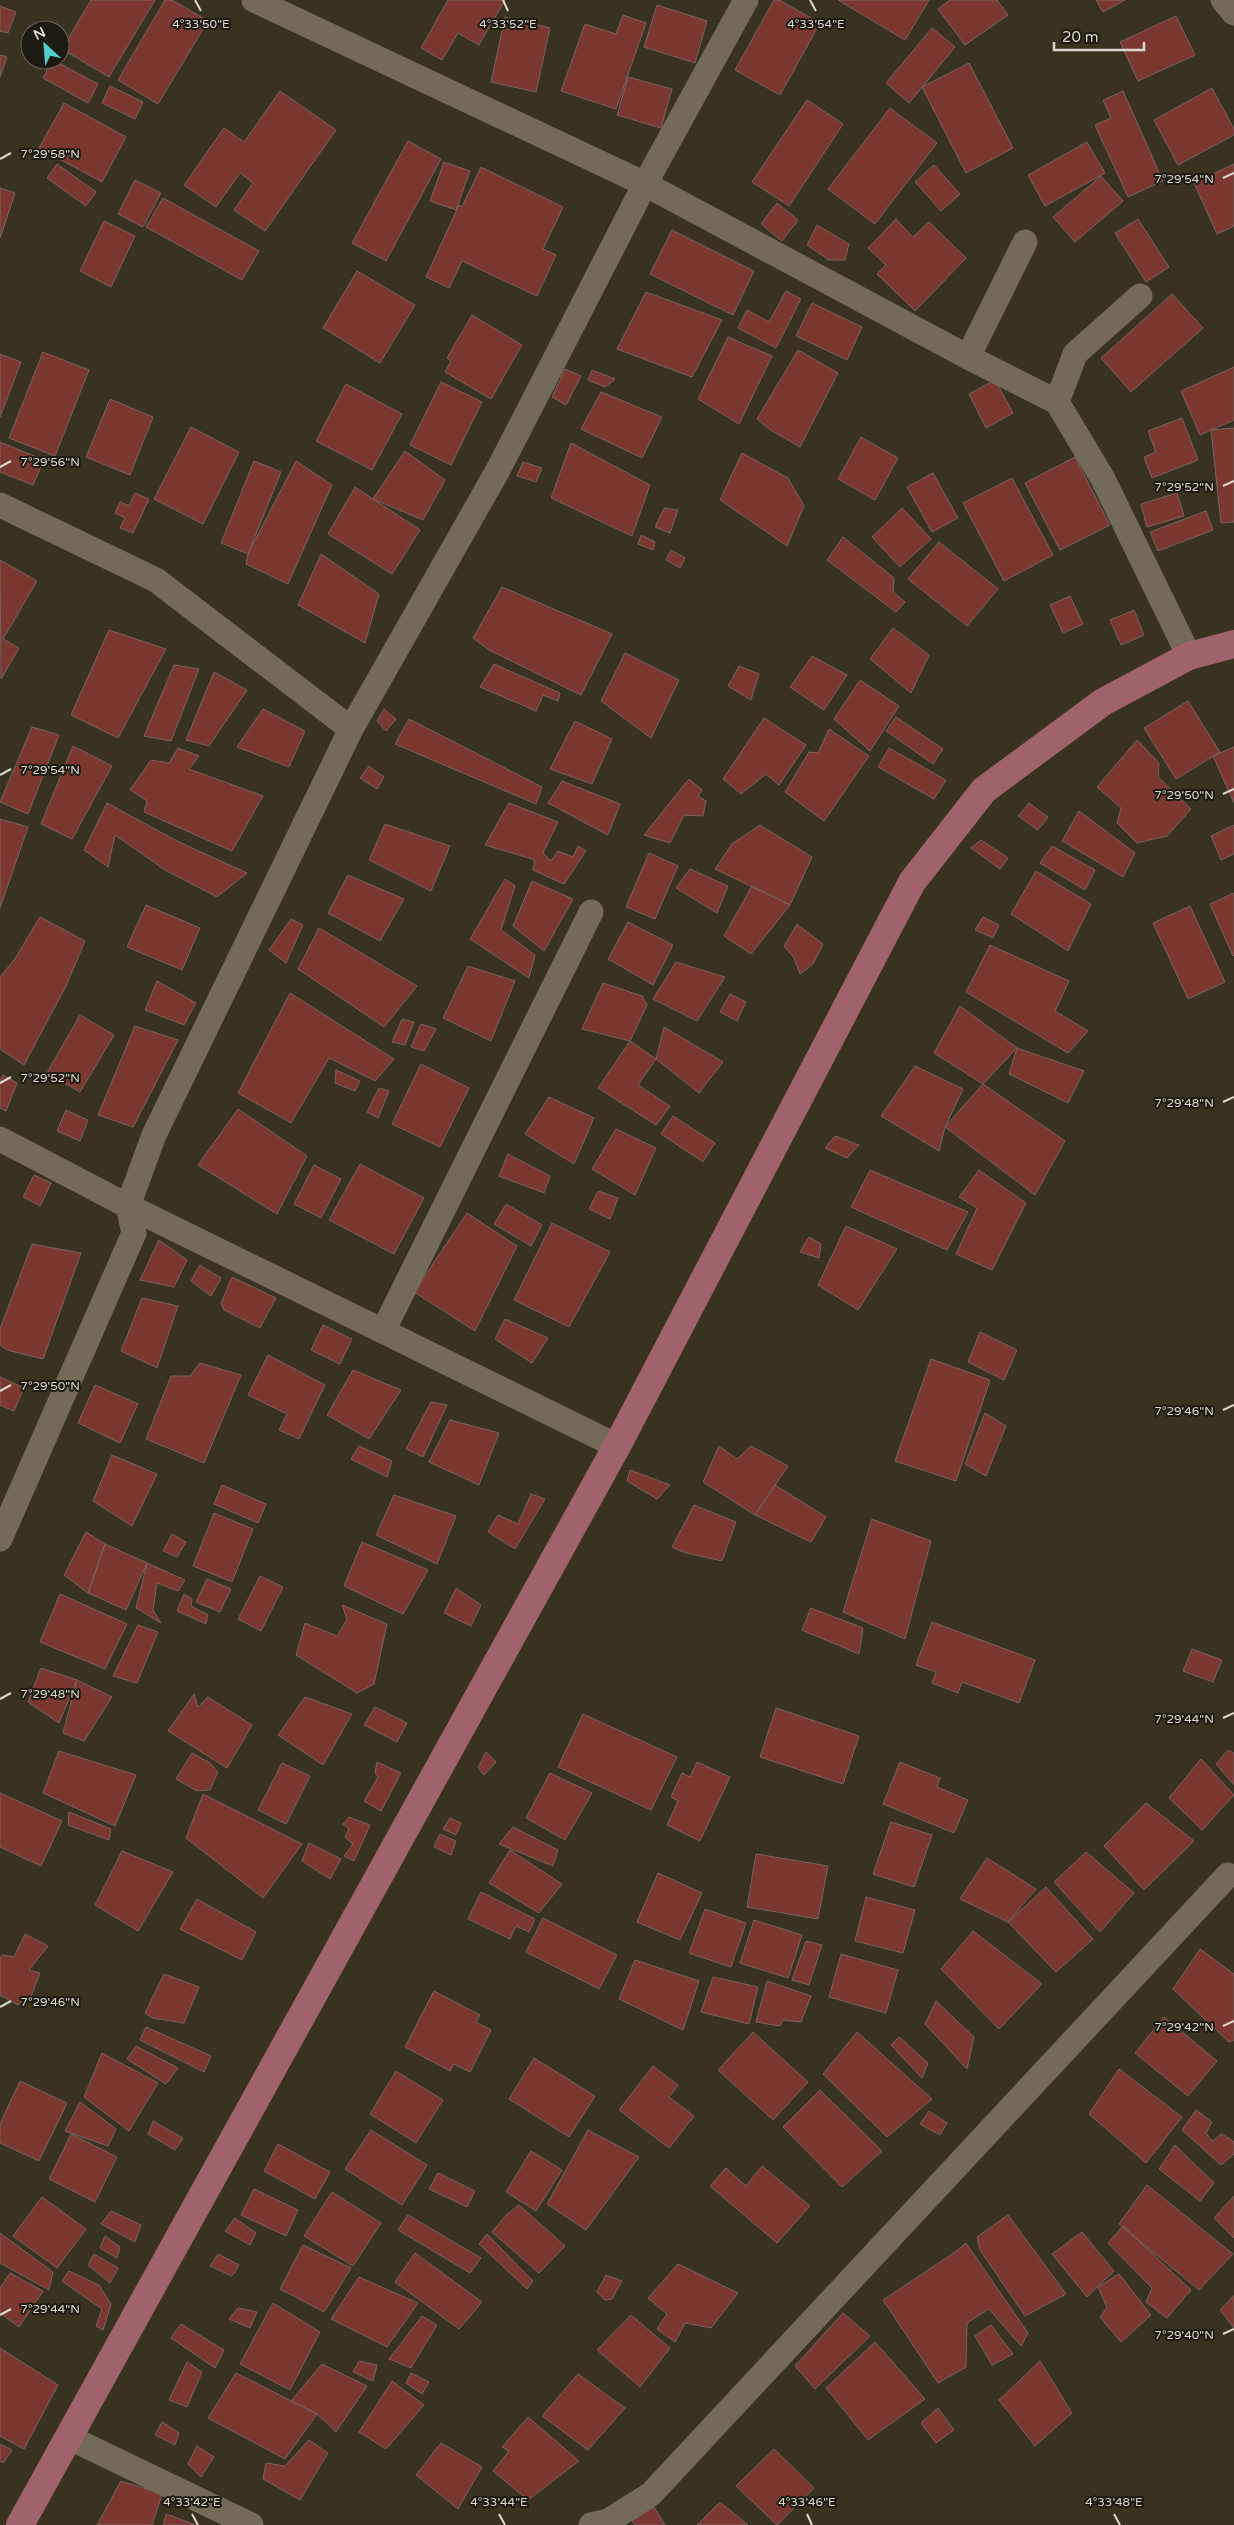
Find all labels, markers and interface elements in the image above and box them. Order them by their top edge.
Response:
text: 4°33'50"E [172,17,230,31]
text: 4°33'52"E [479,17,537,31]
text: 4°33'54"E [787,17,845,31]
north arrow [20,20,70,70]
scale bar [1054,20,1144,52]
text: N [31,24,48,44]
text: 20 m [1062,28,1099,46]
text: 7°29'58"N [20,147,80,161]
text: 7°29'54"N [1154,172,1214,186]
text: 7°29'56"N [20,455,80,469]
text: 7°29'52"N [1154,480,1214,494]
text: 7°29'54"N [20,763,80,777]
text: 7°29'50"N [1154,788,1214,802]
text: 7°29'52"N [20,1071,80,1085]
text: 7°29'48"N [1154,1096,1214,1110]
text: 7°29'50"N [20,1379,80,1393]
text: 7°29'46"N [1154,1404,1214,1418]
text: 7°29'48"N [20,1687,80,1701]
text: 7°29'44"N [1154,1712,1214,1726]
text: 7°29'46"N [20,1995,80,2009]
text: 7°29'42"N [1154,2020,1214,2034]
text: 7°29'44"N [20,2302,80,2316]
text: 7°29'40"N [1154,2328,1214,2342]
text: 4°33'42"E [163,2495,221,2509]
text: 4°33'44"E [470,2495,528,2509]
text: 4°33'46"E [778,2495,836,2509]
text: 4°33'48"E [1085,2495,1143,2509]

